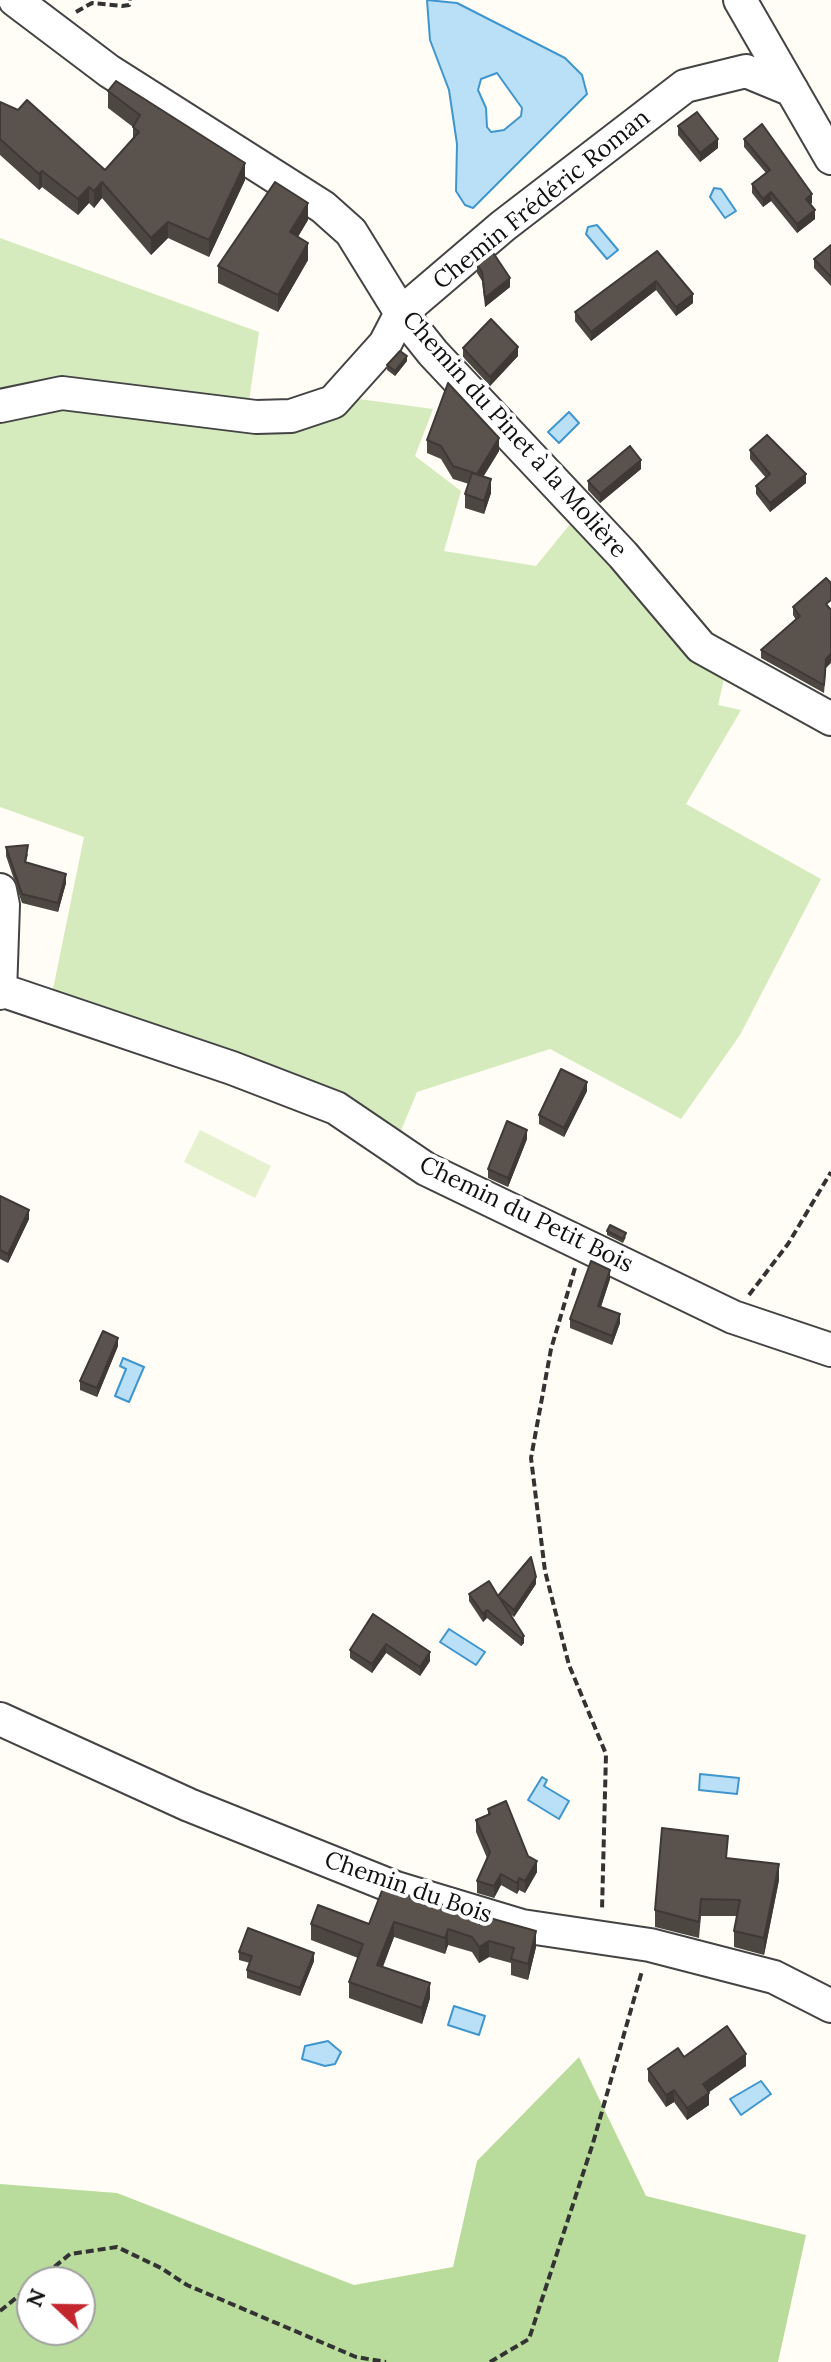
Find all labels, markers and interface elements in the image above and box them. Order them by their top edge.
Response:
street label: Chemin Frédéric Roman [428,104,656,296]
street label: Chemin du Pinet à la Molière [396,306,632,564]
street label: Chemin du Petit Bois [414,1151,638,1279]
street label: Chemin du Bois [321,1846,495,1930]
north arrow [16,2266,96,2346]
text: N [19,2285,52,2311]

